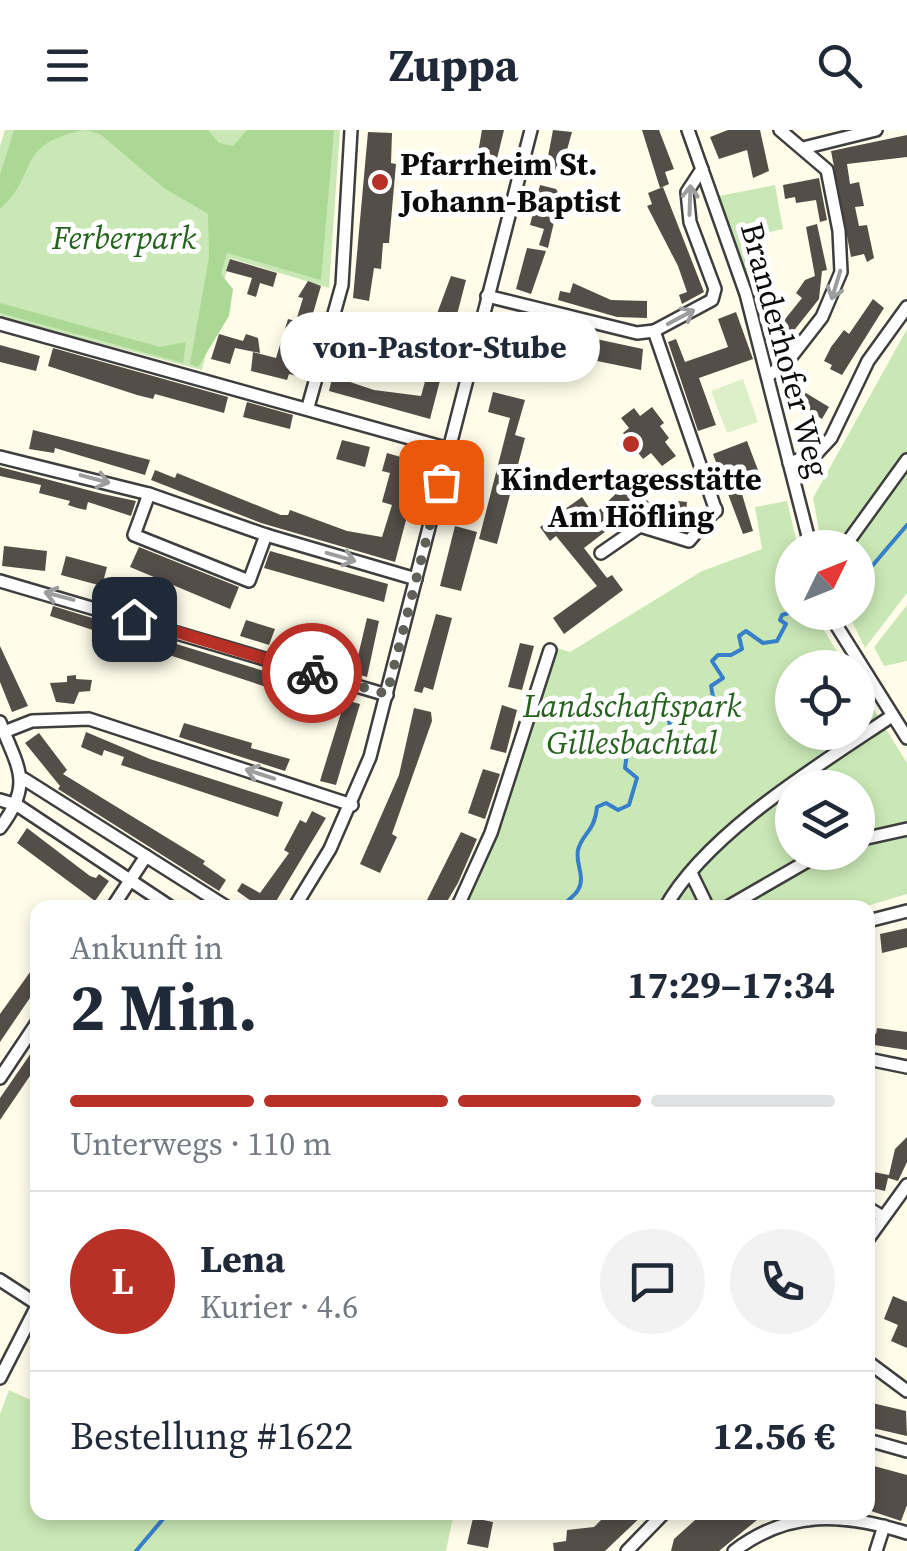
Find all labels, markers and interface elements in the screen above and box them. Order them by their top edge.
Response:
text: Zuppa [389,34,518,96]
icon: menu [40,38,95,93]
icon: search [812,38,867,93]
place label: Pfarrheim St. Johann-Baptist [398,142,621,223]
marker: Pfarrheim St. Johann-Baptist [369,171,391,193]
one-way arrow [681,184,700,217]
park label: Ferberpark [51,216,197,260]
street label: Branderhofer Weg [730,218,840,482]
one-way arrow [826,269,844,300]
one-way arrow [666,306,696,326]
callout: von-Pastor-Stube [281,312,601,382]
text: von-Pastor-Stube [313,325,567,369]
marker: Kindertagesstätte Am Höfling [620,433,642,455]
pin [399,440,484,525]
icon: bag [414,455,469,510]
place label: Kindertagesstätte Am Höfling [500,457,762,538]
one-way arrow [79,471,110,490]
north arrow [775,530,875,630]
map controls [775,530,875,870]
one-way arrow [325,549,356,567]
pin [92,577,177,662]
one-way arrow [44,586,75,604]
icon: home [107,592,162,647]
courier [262,623,362,723]
icon: bike [285,646,340,701]
button: locate [775,650,875,750]
park label: Landschaftspark Gillesbachtal [522,684,742,765]
one-way arrow [244,764,276,782]
button: layers [775,770,875,870]
text: Ankunft in [70,926,223,970]
text: 17:29–17:34 [627,959,835,1011]
text: 2 Min. [70,963,257,1052]
text: Unterwegs · 110 m [70,1122,332,1166]
button: chat [600,1229,705,1334]
button: phone [730,1229,835,1334]
text: Lena [200,1233,285,1285]
text: L [111,1255,134,1307]
text: Kurier · 4.6 [200,1285,358,1329]
text: Bestellung #1622 [70,1410,353,1462]
text: 12.56 € [712,1410,835,1462]

